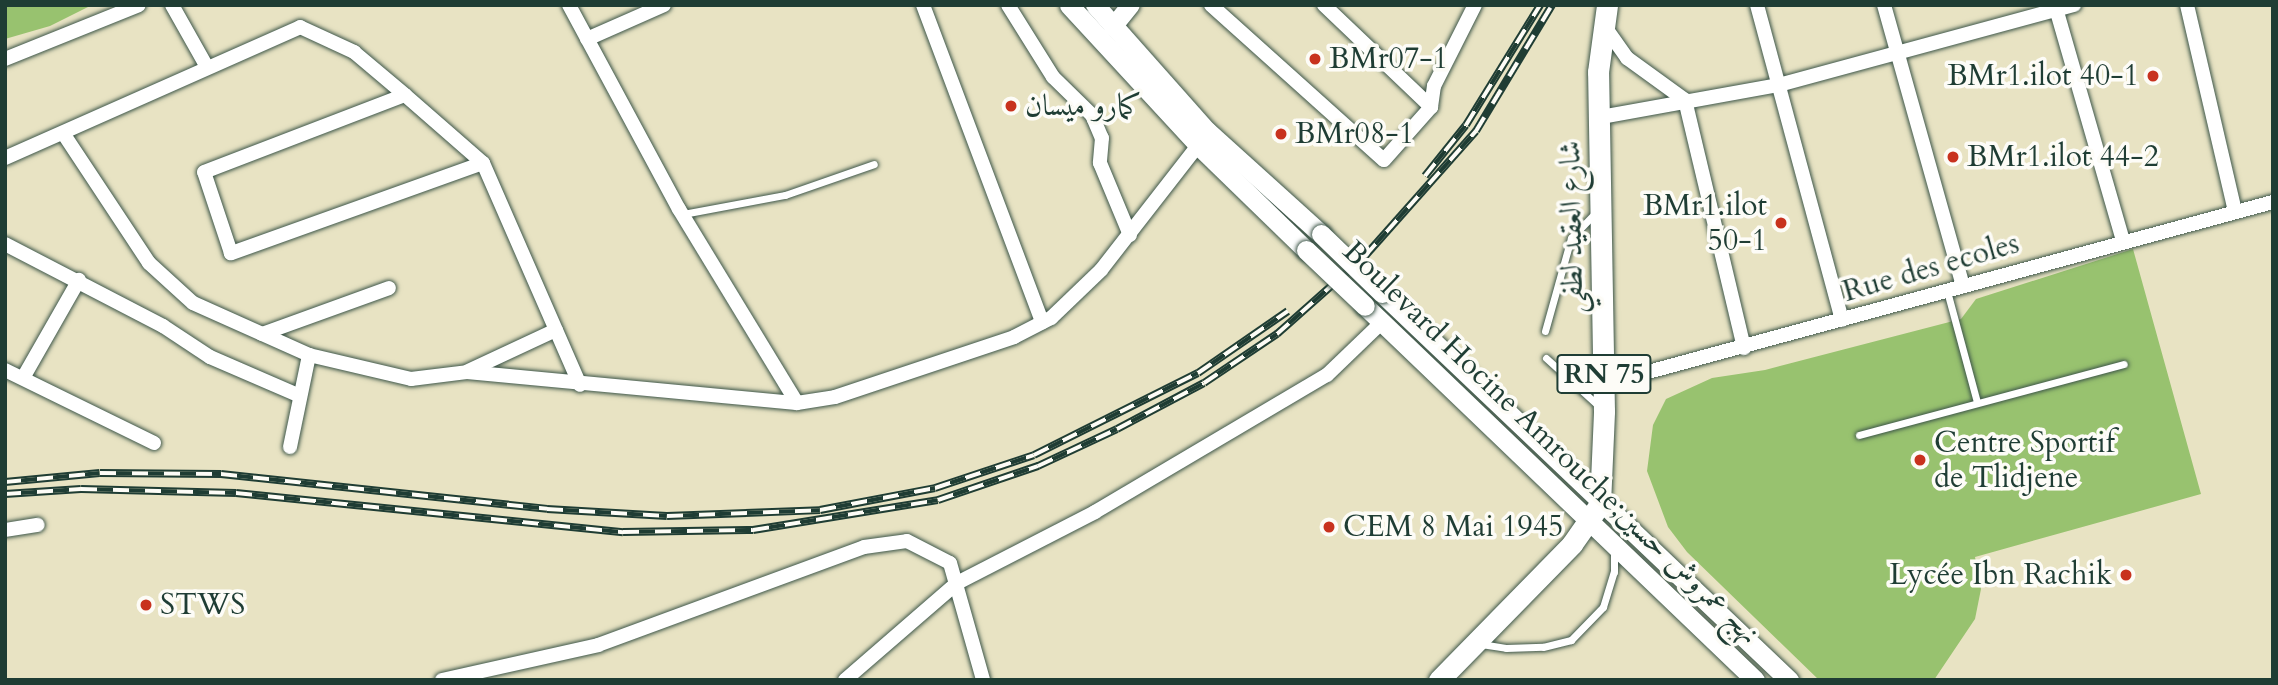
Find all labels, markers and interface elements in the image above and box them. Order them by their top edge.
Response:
place label: BMr07-1 [1329,41,1448,77]
marker: BMr07-1 [1307,51,1323,67]
place label: BMr1.ilot 40-1 [1947,58,2139,94]
marker: BMr1.ilot 40-1 [2145,68,2161,84]
place label: كمارو ميسان [1025,88,1141,124]
marker: كمارو ميسان [1003,98,1019,114]
place label: BMr08-1 [1295,116,1414,152]
marker: BMr08-1 [1273,126,1289,142]
place label: BMr1.ilot 44-2 [1967,139,2159,175]
street label: شارع العقيد لطفي [1552,140,1592,314]
marker: BMr1.ilot 44-2 [1945,149,1961,165]
place label: BMr1.ilot 50-1 [1643,188,1767,258]
marker: BMr1.ilot 50-1 [1773,215,1789,231]
street label: Rue des ecoles [1839,226,2023,310]
street label: Boulevard Hocine Amrouche;نهج عمروش حسين [1335,234,1767,652]
road number: RN 75 [1555,350,1653,398]
place label: Centre Sportif de Tlidjene [1934,425,2115,495]
marker: Centre Sportif de Tlidjene [1912,452,1928,468]
place label: CEM 8 Mai 1945 [1343,509,1563,545]
marker: CEM 8 Mai 1945 [1321,519,1337,535]
place label: Lycée Ibn Rachik [1889,557,2112,593]
marker: Lycée Ibn Rachik [2118,567,2134,583]
place label: STWS [160,587,245,623]
marker: STWS [138,597,154,613]

